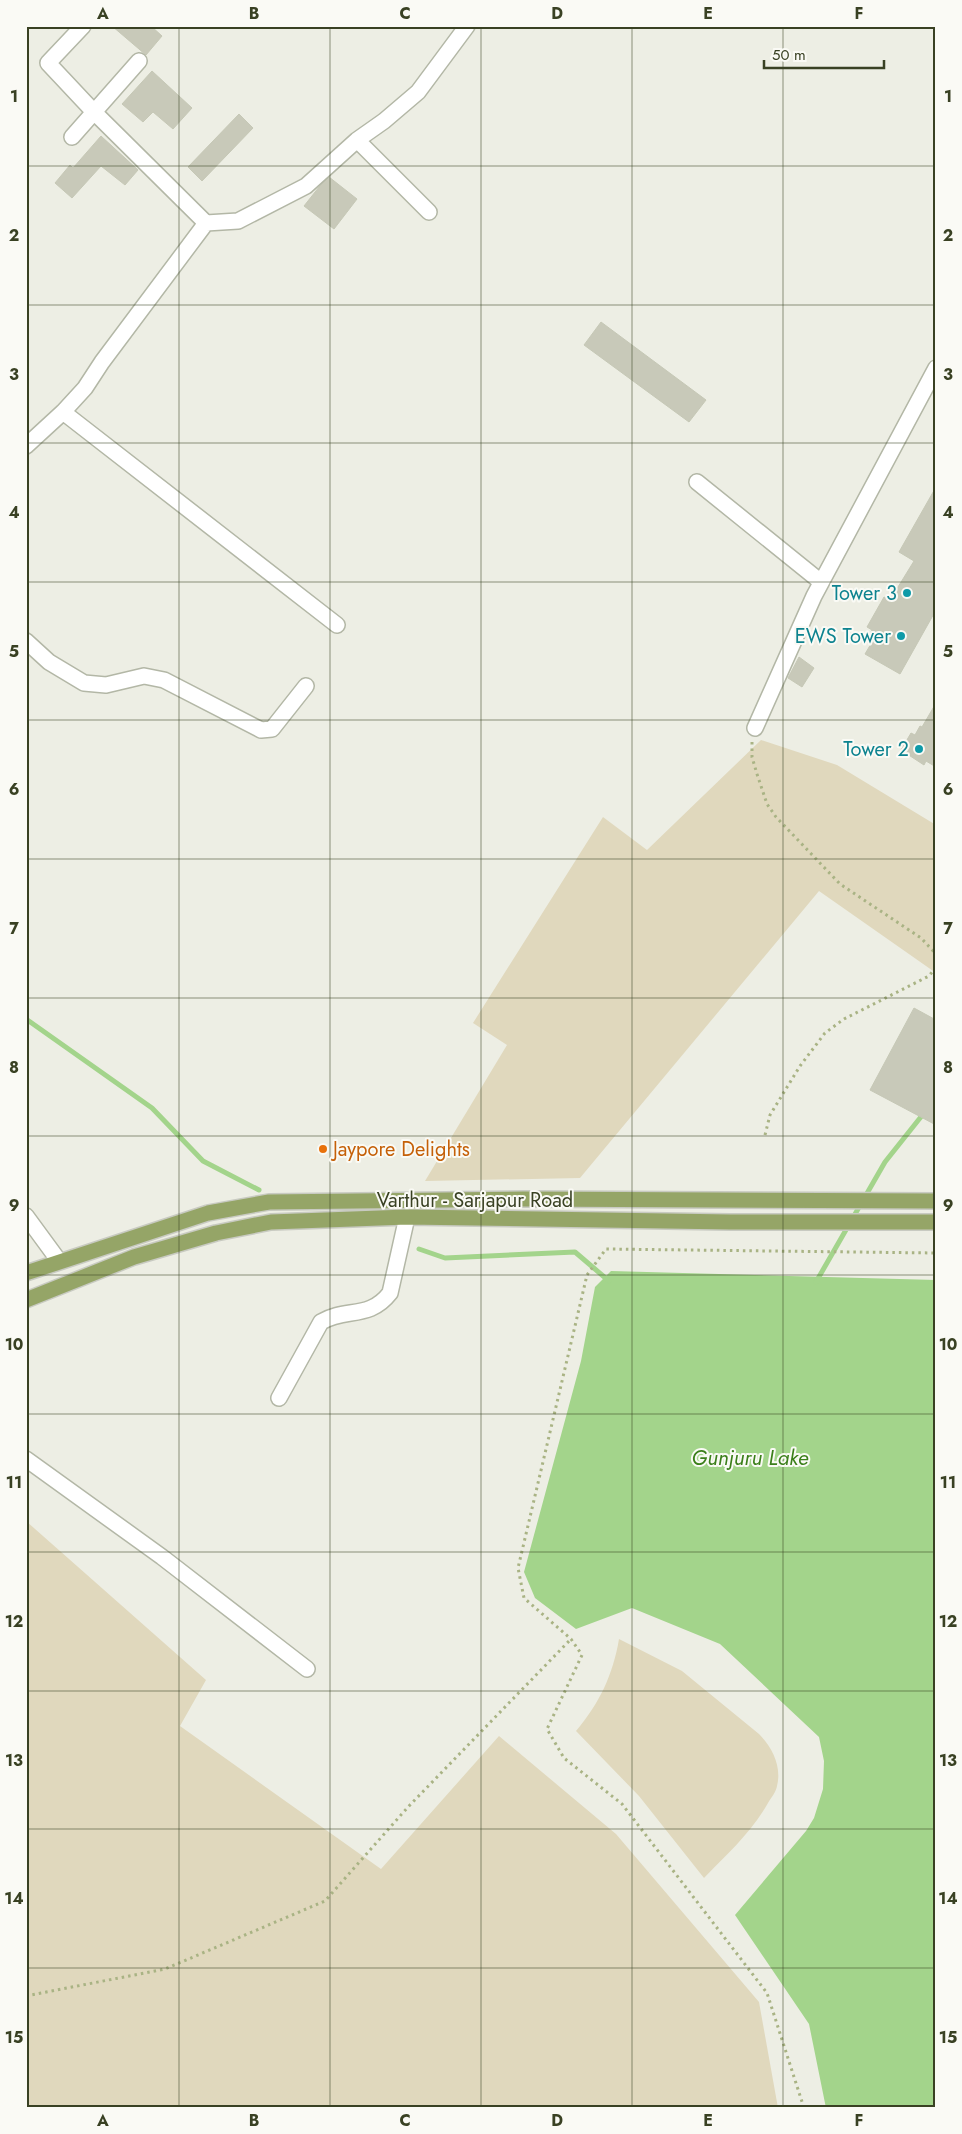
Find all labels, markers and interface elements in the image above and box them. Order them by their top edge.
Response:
text: A [96,2,109,25]
text: B [249,2,259,25]
text: C [399,2,411,25]
text: D [551,2,563,25]
text: E [703,2,713,25]
text: F [855,2,863,25]
scale bar [764,38,884,70]
text: 50 m [772,44,806,66]
text: 1 [10,85,18,108]
text: 1 [944,85,952,108]
text: 2 [9,224,19,247]
text: 2 [943,224,953,247]
text: 3 [9,363,19,386]
text: 3 [943,363,953,386]
text: 4 [8,501,20,524]
text: 4 [942,501,954,524]
place label: Tower 3 [832,579,897,608]
marker: Tower 3 [901,587,913,599]
place label: EWS Tower [795,622,891,651]
marker: EWS Tower [895,630,907,642]
text: 5 [9,640,19,663]
text: 5 [943,640,953,663]
place label: Tower 2 [843,735,909,764]
marker: Tower 2 [913,743,925,755]
text: 6 [9,778,19,801]
text: 6 [943,778,953,801]
text: 7 [9,917,19,940]
text: 7 [943,917,953,940]
text: 8 [9,1056,19,1079]
text: 8 [943,1056,953,1079]
place label: Jaypore Delights [330,1135,470,1164]
marker: Jaypore Delights [317,1143,329,1155]
street label: Varthur - Sarjapur Road [377,1186,573,1215]
text: 9 [9,1194,19,1217]
text: 9 [943,1194,953,1217]
text: 10 [5,1333,23,1356]
text: 10 [939,1333,957,1356]
water label: Gunjuru Lake [692,1443,809,1473]
text: 11 [6,1471,22,1494]
text: 11 [940,1471,956,1494]
text: 12 [5,1610,23,1633]
text: 12 [939,1610,957,1633]
text: 13 [5,1749,23,1772]
text: 13 [939,1749,957,1772]
text: 14 [4,1887,24,1910]
text: 14 [938,1887,958,1910]
text: 15 [5,2026,23,2049]
text: 15 [939,2026,957,2049]
text: A [96,2109,109,2132]
text: B [249,2109,259,2132]
text: C [399,2109,411,2132]
text: D [551,2109,563,2132]
text: E [703,2109,713,2132]
text: F [855,2109,863,2132]

